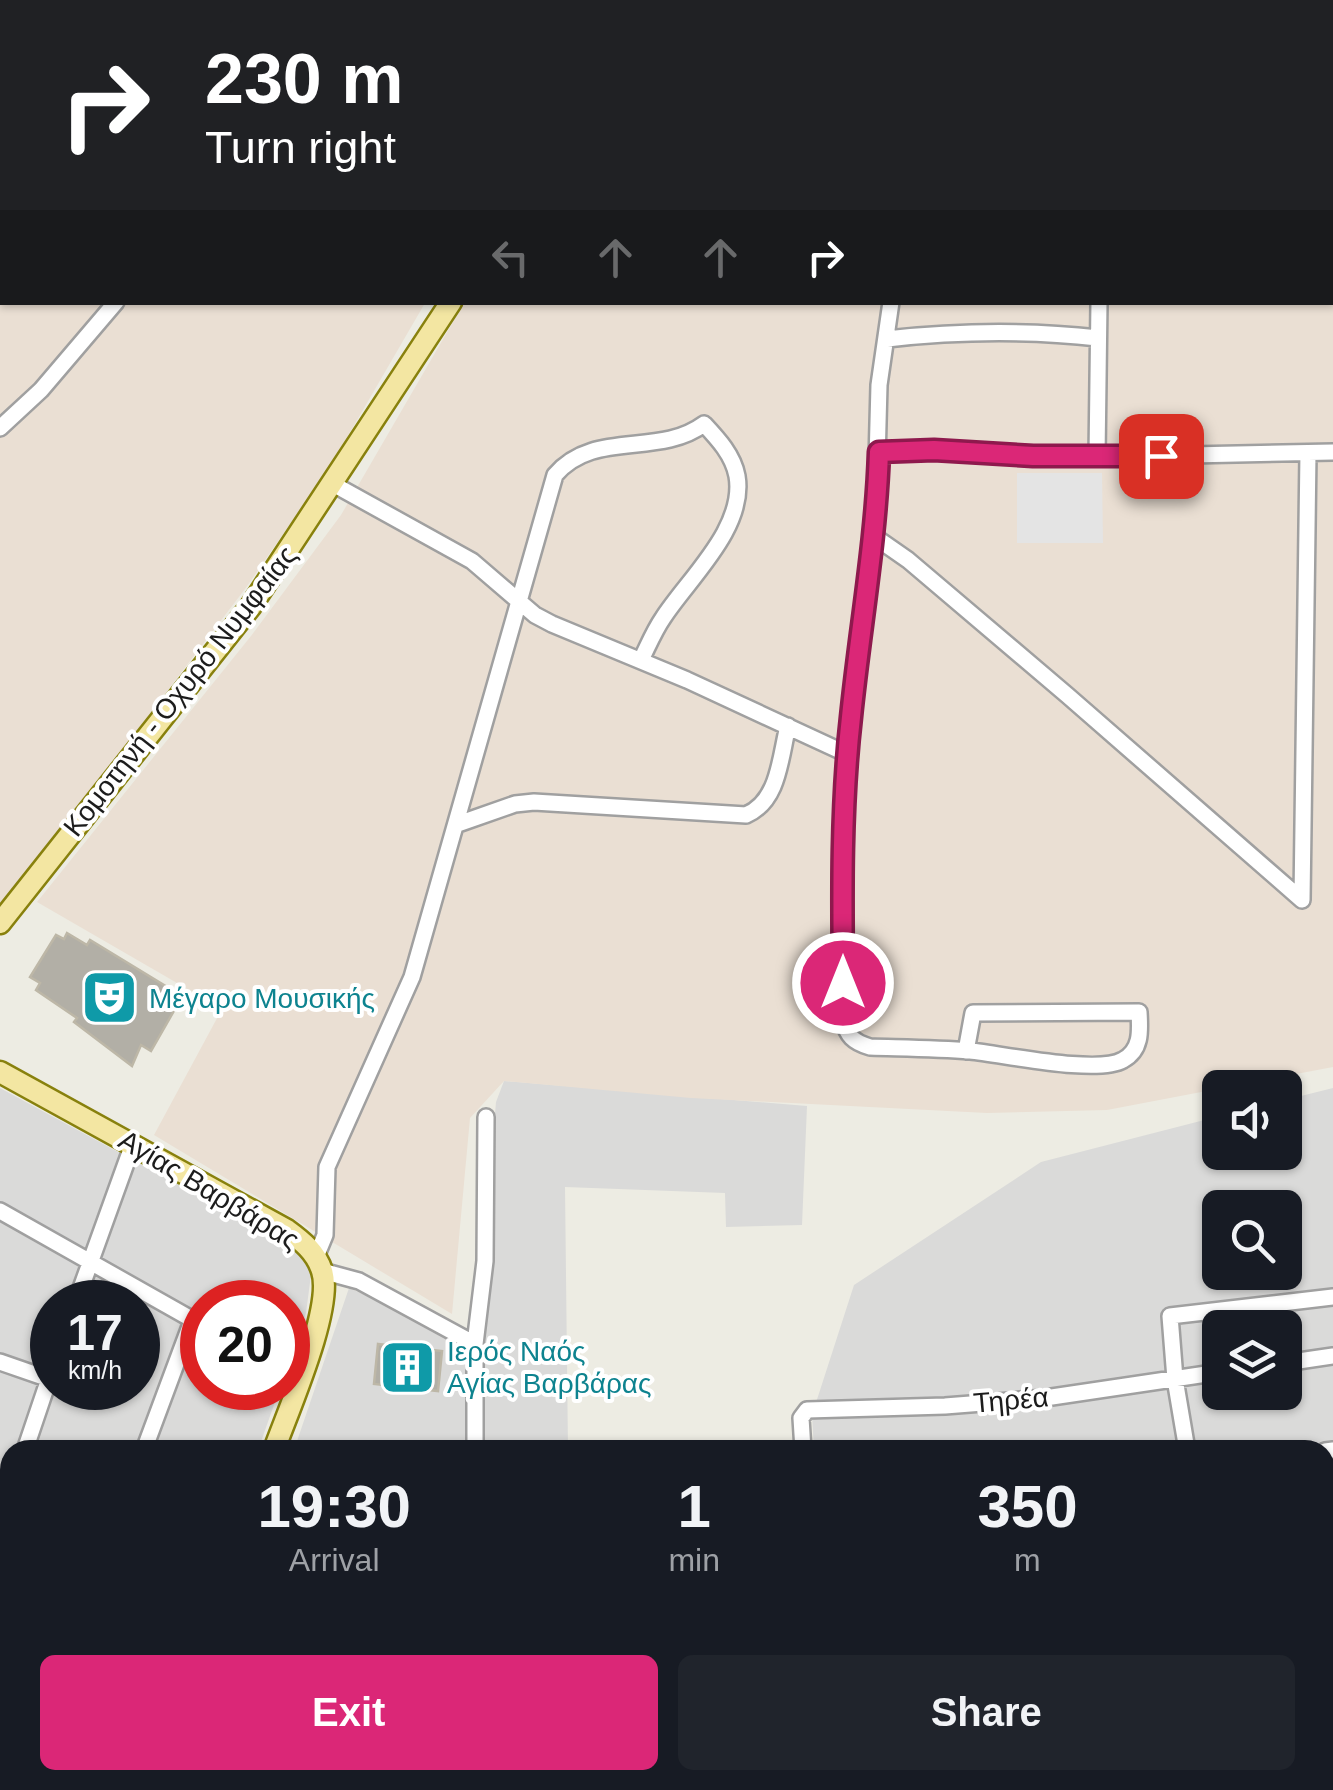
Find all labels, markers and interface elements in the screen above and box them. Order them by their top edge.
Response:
icon: right [40,40,170,170]
text: 230 m [205,40,403,118]
text: Turn right [205,122,396,173]
icon: left [483,230,538,285]
icon: ahead [588,230,643,285]
icon: ahead [693,230,748,285]
icon: right [798,230,853,285]
pin [1119,414,1204,499]
icon: arrive [1134,429,1189,484]
street label: Κομοτηνή - Οχυρό Νυμφαίας [57,540,303,842]
position arrow [791,931,895,1035]
theatre icon: Μέγαρο Μουσικής [80,968,140,1028]
place label: Μέγαρο Μουσικής [149,983,375,1014]
map controls [1202,1070,1302,1410]
button: sound [1202,1070,1302,1170]
street label: Αγίας Βαρβάρας [113,1124,305,1256]
button: search [1202,1190,1302,1290]
speed limit sign: 20 [180,1280,310,1410]
text: 17 [67,1305,123,1361]
button: layers [1202,1310,1302,1410]
place label: Ιερός Ναός Αγίας Βαρβάρας [447,1336,652,1399]
building icon: Ιερός Ναός Αγίας Βαρβάρας [378,1337,438,1397]
text: km/h [68,1356,122,1384]
street label: Τηρέα [972,1381,1050,1419]
text: 19:30 [257,1473,411,1540]
text: 1 [677,1473,711,1540]
text: 350 [977,1473,1078,1540]
text: Arrival [289,1542,380,1578]
text: min [668,1542,720,1578]
text: m [1014,1542,1041,1578]
button: Exit [40,1655,658,1770]
button: Share [678,1655,1295,1770]

